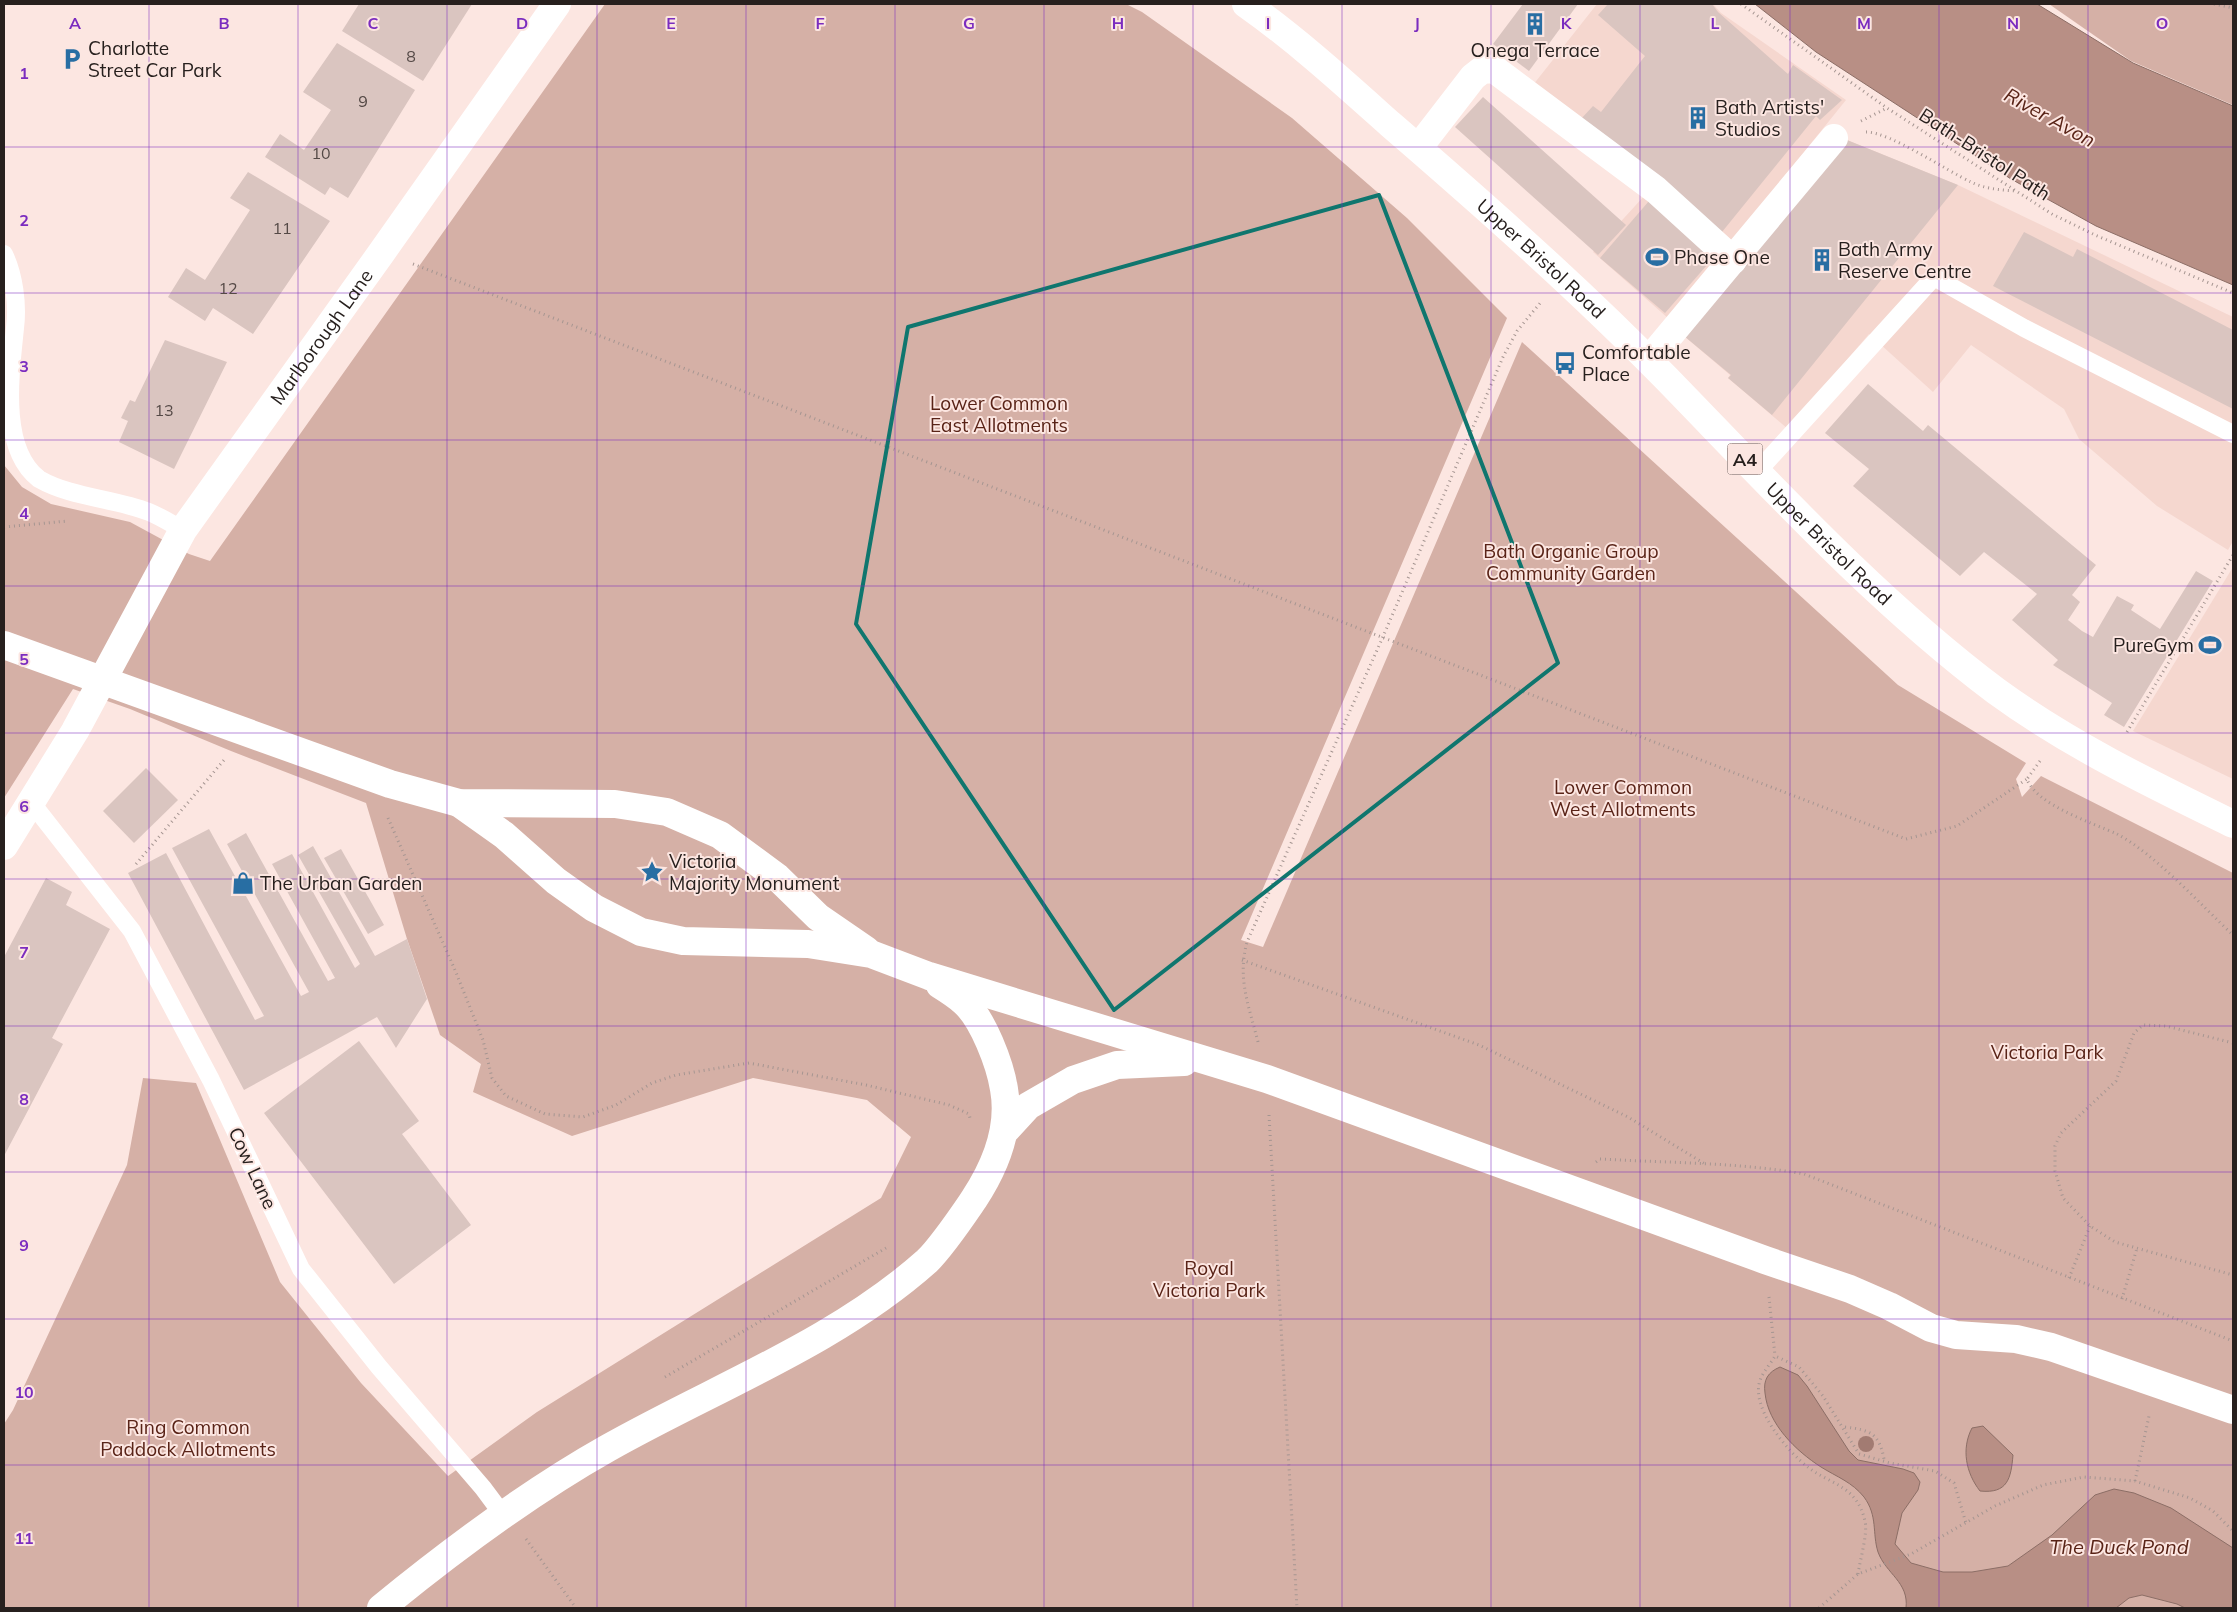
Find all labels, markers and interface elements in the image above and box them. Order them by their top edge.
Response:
building icon: Onega Terrace [1522,11,1548,37]
text: A [69,13,81,33]
text: B [218,13,230,33]
text: C [368,13,379,33]
text: D [516,13,528,33]
text: E [666,13,676,33]
text: F [815,13,825,33]
text: G [963,13,975,33]
text: H [1112,13,1124,33]
text: I [1266,13,1270,33]
text: J [1414,13,1420,33]
text: K [1561,13,1573,33]
text: L [1711,13,1720,33]
text: M [1857,13,1871,33]
text: N [2007,13,2019,33]
text: O [2156,13,2168,33]
place label: Charlotte Street Car Park [88,36,222,82]
place label: Onega Terrace [1471,38,1599,62]
parking icon: Charlotte Street Car Park [59,46,85,72]
house number: 8 [406,46,416,66]
text: 1 [19,63,29,83]
water label: River Avon [2000,82,2100,152]
house number: 9 [358,91,368,111]
place label: Bath Artists' Studios [1715,95,1824,141]
street label: Bath-Bristol Path [1915,103,2055,205]
building icon: Bath Artists' Studios [1685,105,1711,131]
house number: 10 [311,143,331,163]
street label: Upper Bristol Road [1472,194,1611,324]
text: 2 [19,210,29,230]
house number: 11 [272,218,292,238]
place label: Bath Army Reserve Centre [1838,237,1971,283]
sports icon: Phase One [1644,244,1670,270]
place label: Phase One [1674,245,1770,269]
building icon: Bath Army Reserve Centre [1809,247,1835,273]
street label: Marlborough Lane [265,264,378,409]
house number: 12 [218,278,238,298]
place label: Comfortable Place [1582,340,1691,386]
bus stop icon: Comfortable Place [1552,350,1578,376]
text: 3 [19,356,29,376]
park label: Lower Common East Allotments [930,391,1068,437]
house number: 13 [154,400,174,420]
road number: A4 [1728,444,1762,474]
street label: Upper Bristol Road [1761,477,1897,610]
text: 4 [19,503,29,523]
park label: Bath Organic Group Community Garden [1483,539,1659,585]
sports icon: PureGym [2197,632,2223,658]
place label: PureGym [2113,633,2194,657]
text: 5 [19,649,29,669]
park label: Lower Common West Allotments [1550,775,1696,821]
text: 6 [19,796,29,816]
place label: Victoria Majority Monument [669,849,840,895]
place icon: Victoria Majority Monument [639,859,665,885]
shop icon: The Urban Garden [230,870,256,896]
place label: The Urban Garden [260,871,423,895]
text: 7 [19,942,29,962]
park label: Victoria Park [1991,1040,2103,1064]
text: 8 [19,1089,29,1109]
street label: Cow Lane [224,1123,282,1213]
text: 9 [19,1235,29,1255]
park label: Royal Victoria Park [1153,1256,1265,1302]
text: 10 [14,1382,34,1402]
park label: Ring Common Paddock Allotments [100,1415,276,1461]
text: 11 [14,1528,34,1548]
water label: The Duck Pond [2049,1534,2189,1559]

